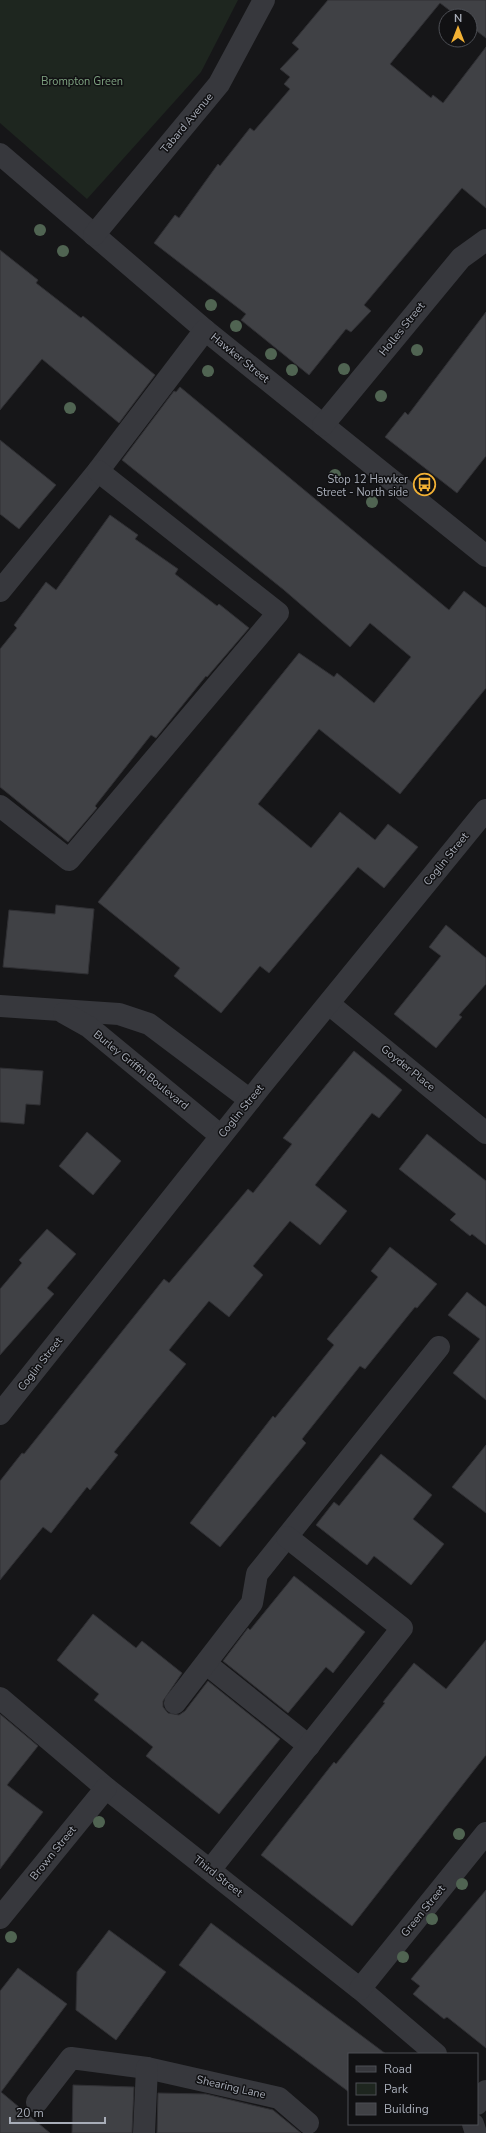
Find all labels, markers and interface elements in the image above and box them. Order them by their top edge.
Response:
north arrow [438,8,478,48]
text: N [454,11,462,26]
park label: Brompton Green [41,74,123,89]
street label: Tabard Avenue [157,90,217,156]
street label: Holles Street [376,299,428,359]
street label: Hawker Street [208,330,273,386]
place label: Stop 12 Hawker Street - North side [316,472,408,500]
bus stop icon: Stop 12 Hawker Street - North side [411,472,437,498]
street label: Coglin Street [420,829,472,889]
street label: Burley Griffin Boulevard [90,1027,192,1113]
street label: Goyder Place [378,1042,438,1095]
street label: Coglin Street [215,1081,267,1141]
street label: Coglin Street [14,1334,66,1394]
street label: Brown Street [27,1823,80,1883]
street label: Third Street [190,1852,246,1900]
street label: Green Street [397,1882,449,1940]
legend [348,2053,478,2125]
text: Road [384,2061,412,2077]
street label: Shearing Lane [195,2072,267,2102]
text: Park [384,2081,409,2097]
scale bar [10,2099,105,2125]
text: Building [384,2101,429,2117]
text: 20 m [16,2105,44,2121]

